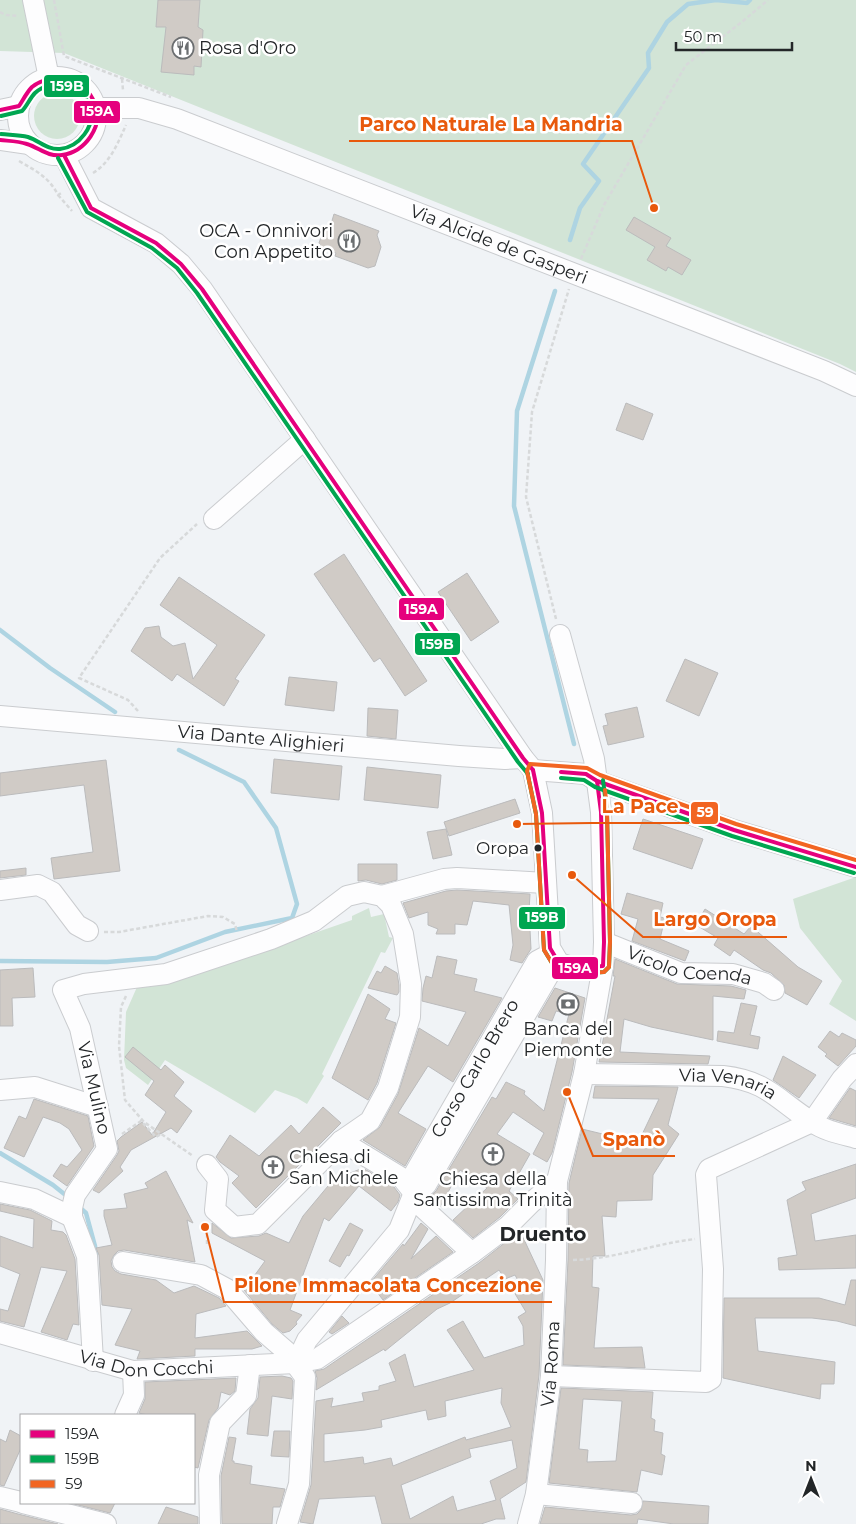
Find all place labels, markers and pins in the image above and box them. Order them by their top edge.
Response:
restaurant icon: Rosa d'Oro [171,36,195,60]
place label: Rosa d'Oro [199,37,296,59]
callout: Parco Naturale La Mandria [349,107,632,141]
place label: OCA - Onnivori Con Appetito [199,220,333,263]
restaurant icon: OCA - Onnivori Con Appetito [337,229,361,253]
callout: La Pace [592,789,689,823]
place label: Oropa [476,838,529,858]
marker: Oropa [533,843,543,853]
callout: Largo Oropa [643,903,787,937]
bank icon: Banca del Piemonte [556,992,580,1016]
place label: Banca del Piemonte [523,1018,613,1061]
callout: Spanò [593,1122,675,1156]
church icon: Chiesa della Santissima Trinità [481,1142,505,1166]
place label: Chiesa di San Michele [289,1146,398,1189]
church icon: Chiesa di San Michele [261,1155,285,1179]
place label: Chiesa della Santissima Trinità [413,1168,573,1211]
callout: Pilone Immacolata Concezione [224,1268,552,1302]

